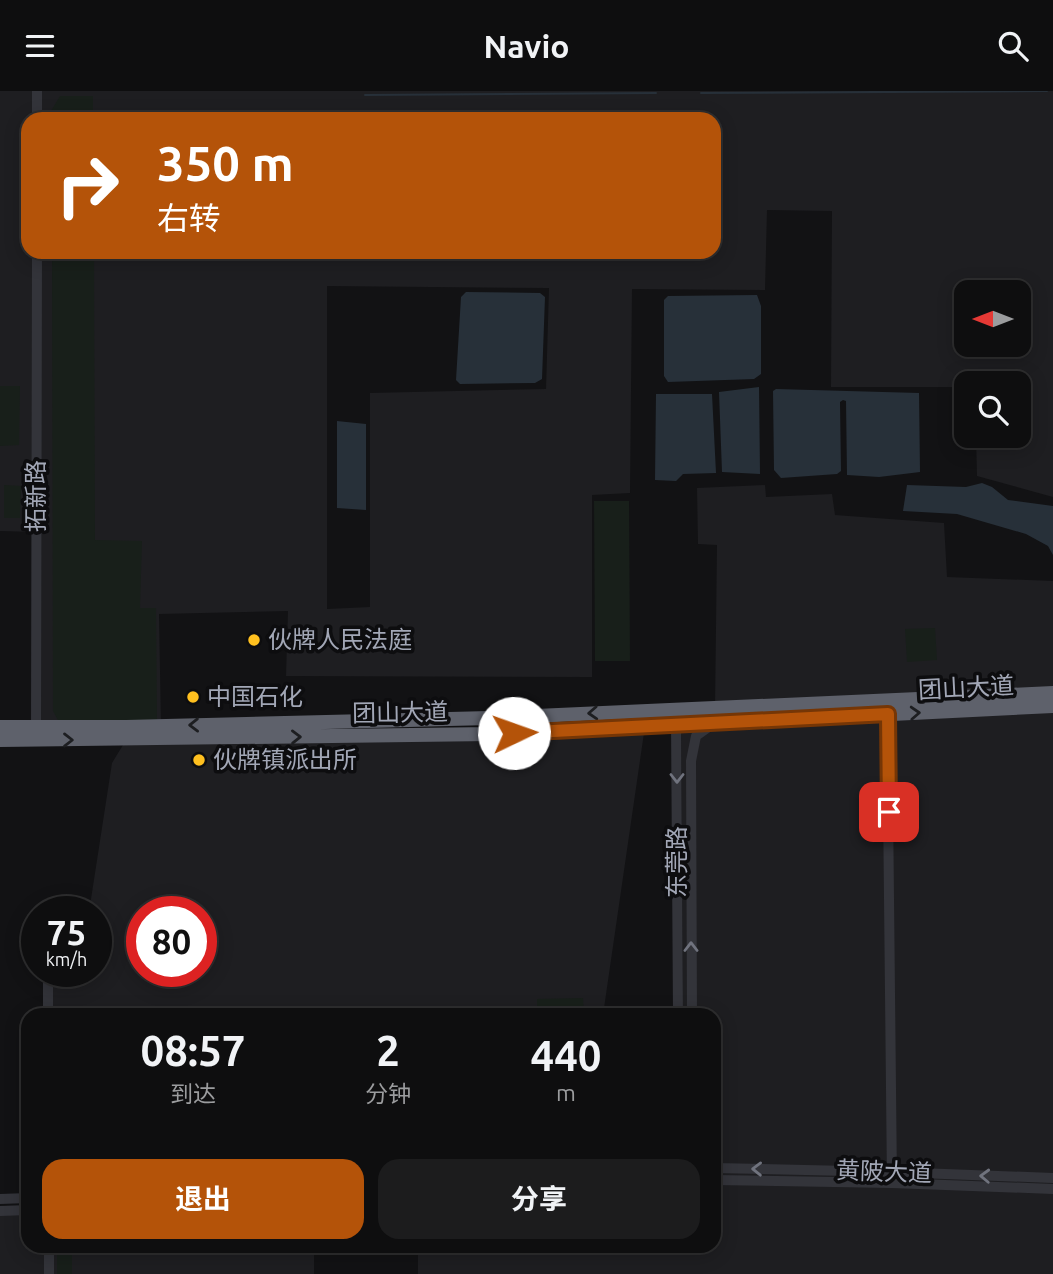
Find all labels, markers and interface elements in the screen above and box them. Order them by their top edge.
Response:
icon: menu [21,27,59,65]
icon: search [994,27,1032,65]
text: Navio [483,28,570,64]
text: 350 m [157,135,294,190]
icon: right [42,140,133,231]
text: 右转 [157,200,221,236]
north arrow [954,280,1031,357]
map controls [954,280,1031,448]
button: search [954,371,1031,448]
street label: 拓新路 [22,460,49,532]
place label: 伙牌人民法庭 [268,626,412,653]
marker: 伙牌人民法庭 [246,632,262,648]
street label: 团山大道 [917,672,1015,703]
place label: 中国石化 [207,683,303,710]
marker: 中国石化 [185,689,201,705]
position arrow [477,696,551,770]
street label: 团山大道 [352,698,448,727]
one-way arrow [587,706,598,721]
one-way arrow [909,706,920,721]
one-way arrow [189,718,200,733]
one-way arrow [291,729,301,745]
one-way arrow [63,732,74,747]
place label: 伙牌镇派出所 [213,746,357,773]
marker: 伙牌镇派出所 [191,752,207,768]
one-way arrow [669,773,685,783]
pin [859,782,919,842]
icon: arrive [870,793,908,831]
street label: 东莞路 [663,826,690,898]
speed limit sign: 80 [126,896,217,987]
text: 75 [47,912,86,952]
one-way arrow [683,941,699,952]
text: km/h [46,949,87,969]
text: 08:57 [140,1027,246,1074]
text: 2 [376,1027,400,1074]
text: 440 [530,1032,602,1079]
text: m [556,1080,576,1105]
text: 到达 [170,1081,216,1106]
text: 分钟 [365,1081,411,1106]
street label: 黄陂大道 [836,1156,932,1187]
button: 退出 [42,1159,364,1239]
button: 分享 [378,1159,700,1239]
one-way arrow [752,1161,762,1177]
one-way arrow [979,1168,990,1183]

